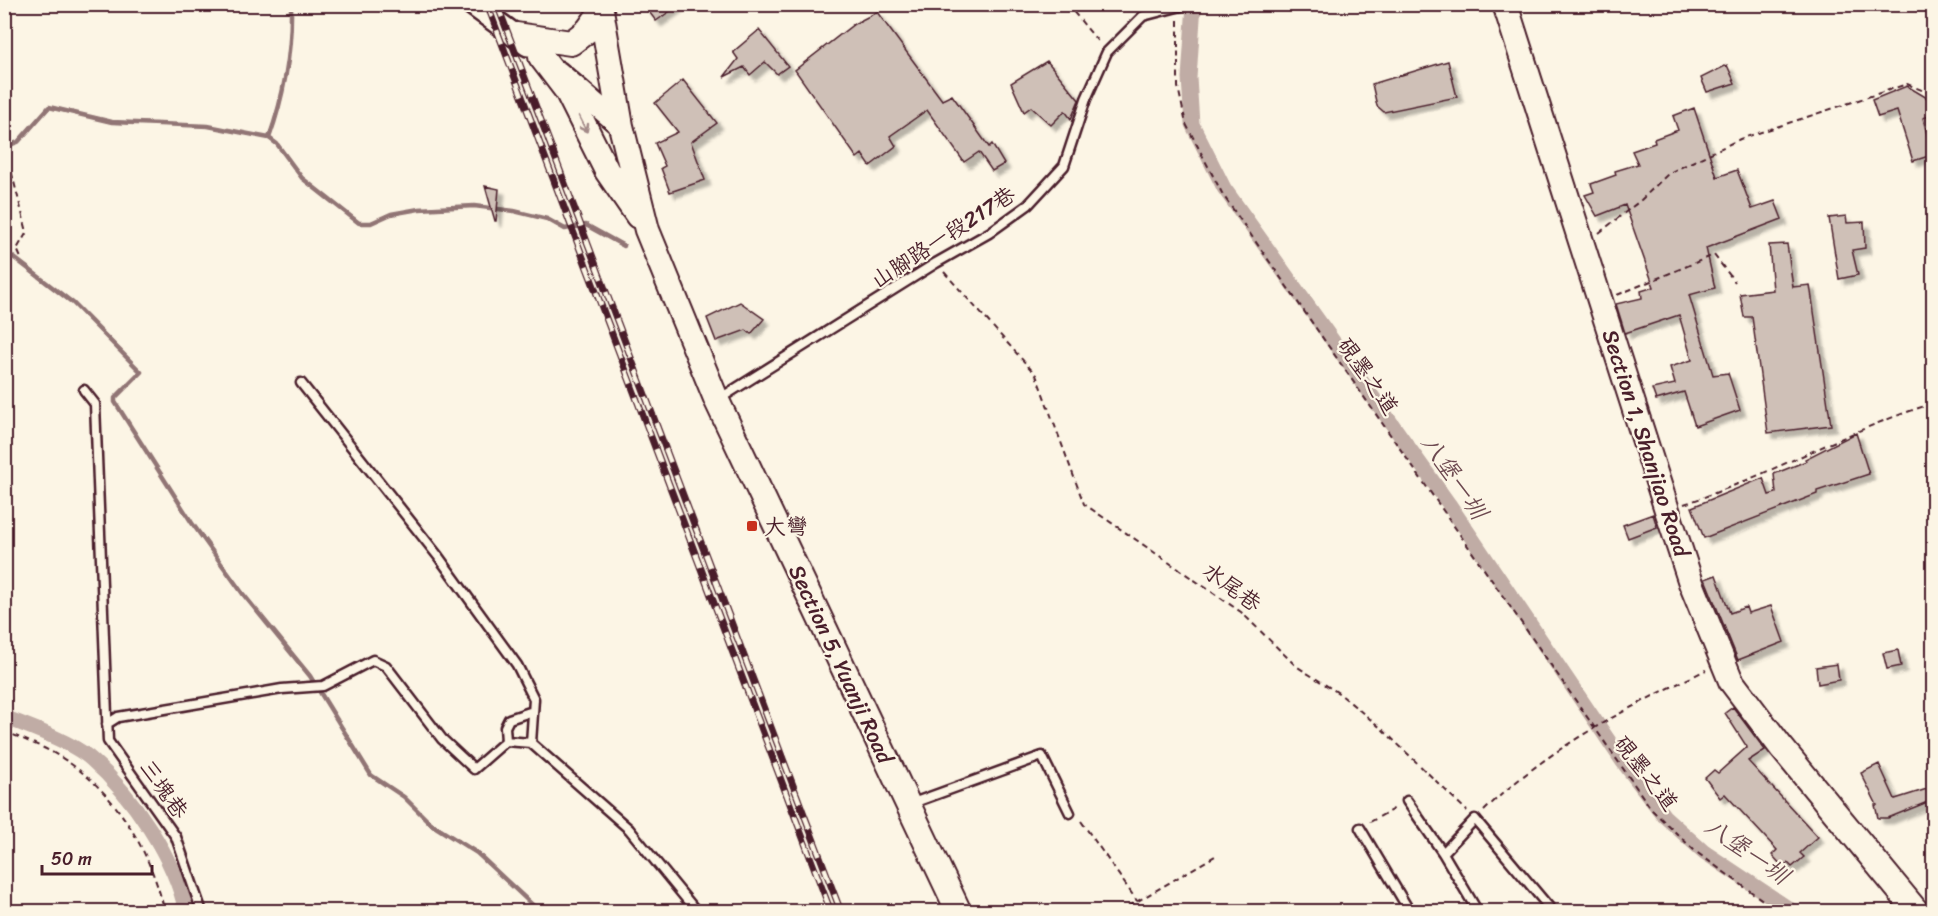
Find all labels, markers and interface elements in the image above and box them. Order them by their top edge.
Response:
one-way arrow [578,114,590,132]
street label: 山腳路一段217巷 [862,175,1024,299]
street label: Section 1, Shanjiao Road [1591,324,1702,563]
street label: 硯墨之道 [1327,329,1409,423]
water label: 八堡一圳 [1409,426,1500,531]
place label: 大彎 [764,507,808,546]
marker: 大彎 [745,519,759,533]
street label: 水尾巷 [1194,552,1270,622]
street label: Section 5, Yuanji Road [778,558,905,771]
street label: 硯墨之道 [1604,726,1688,820]
street label: 三塊巷 [129,751,199,827]
water label: 八堡一圳 [1696,806,1801,897]
scale bar [42,838,152,876]
text: 50 m [51,843,92,875]

